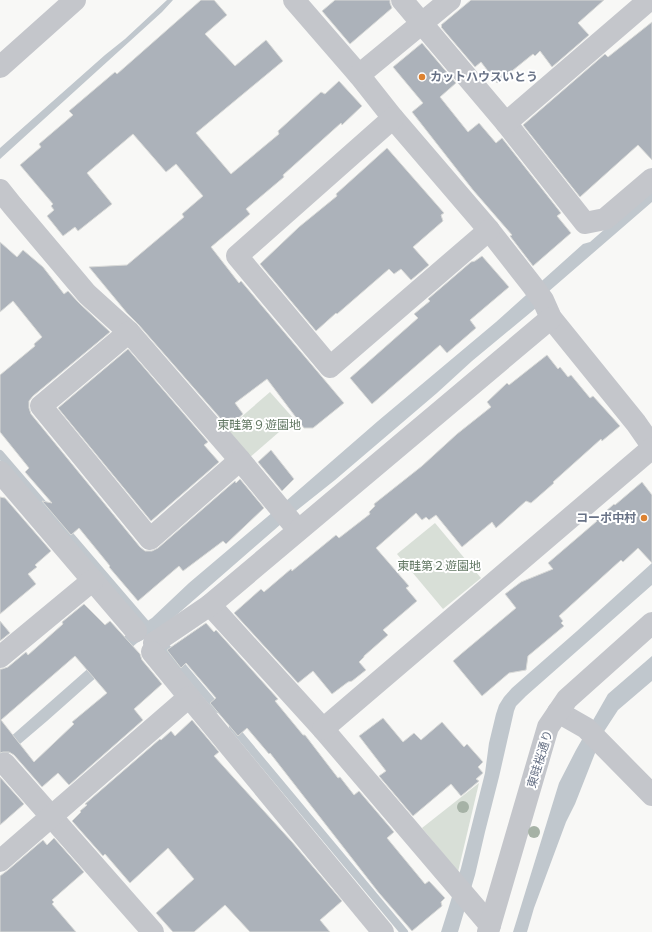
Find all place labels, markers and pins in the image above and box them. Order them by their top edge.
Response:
place label: カットハウスいとう [430,69,538,83]
marker: カットハウスいとう [417,72,427,82]
place label: コーポ中村 [576,510,636,524]
marker: コーポ中村 [639,513,649,523]

